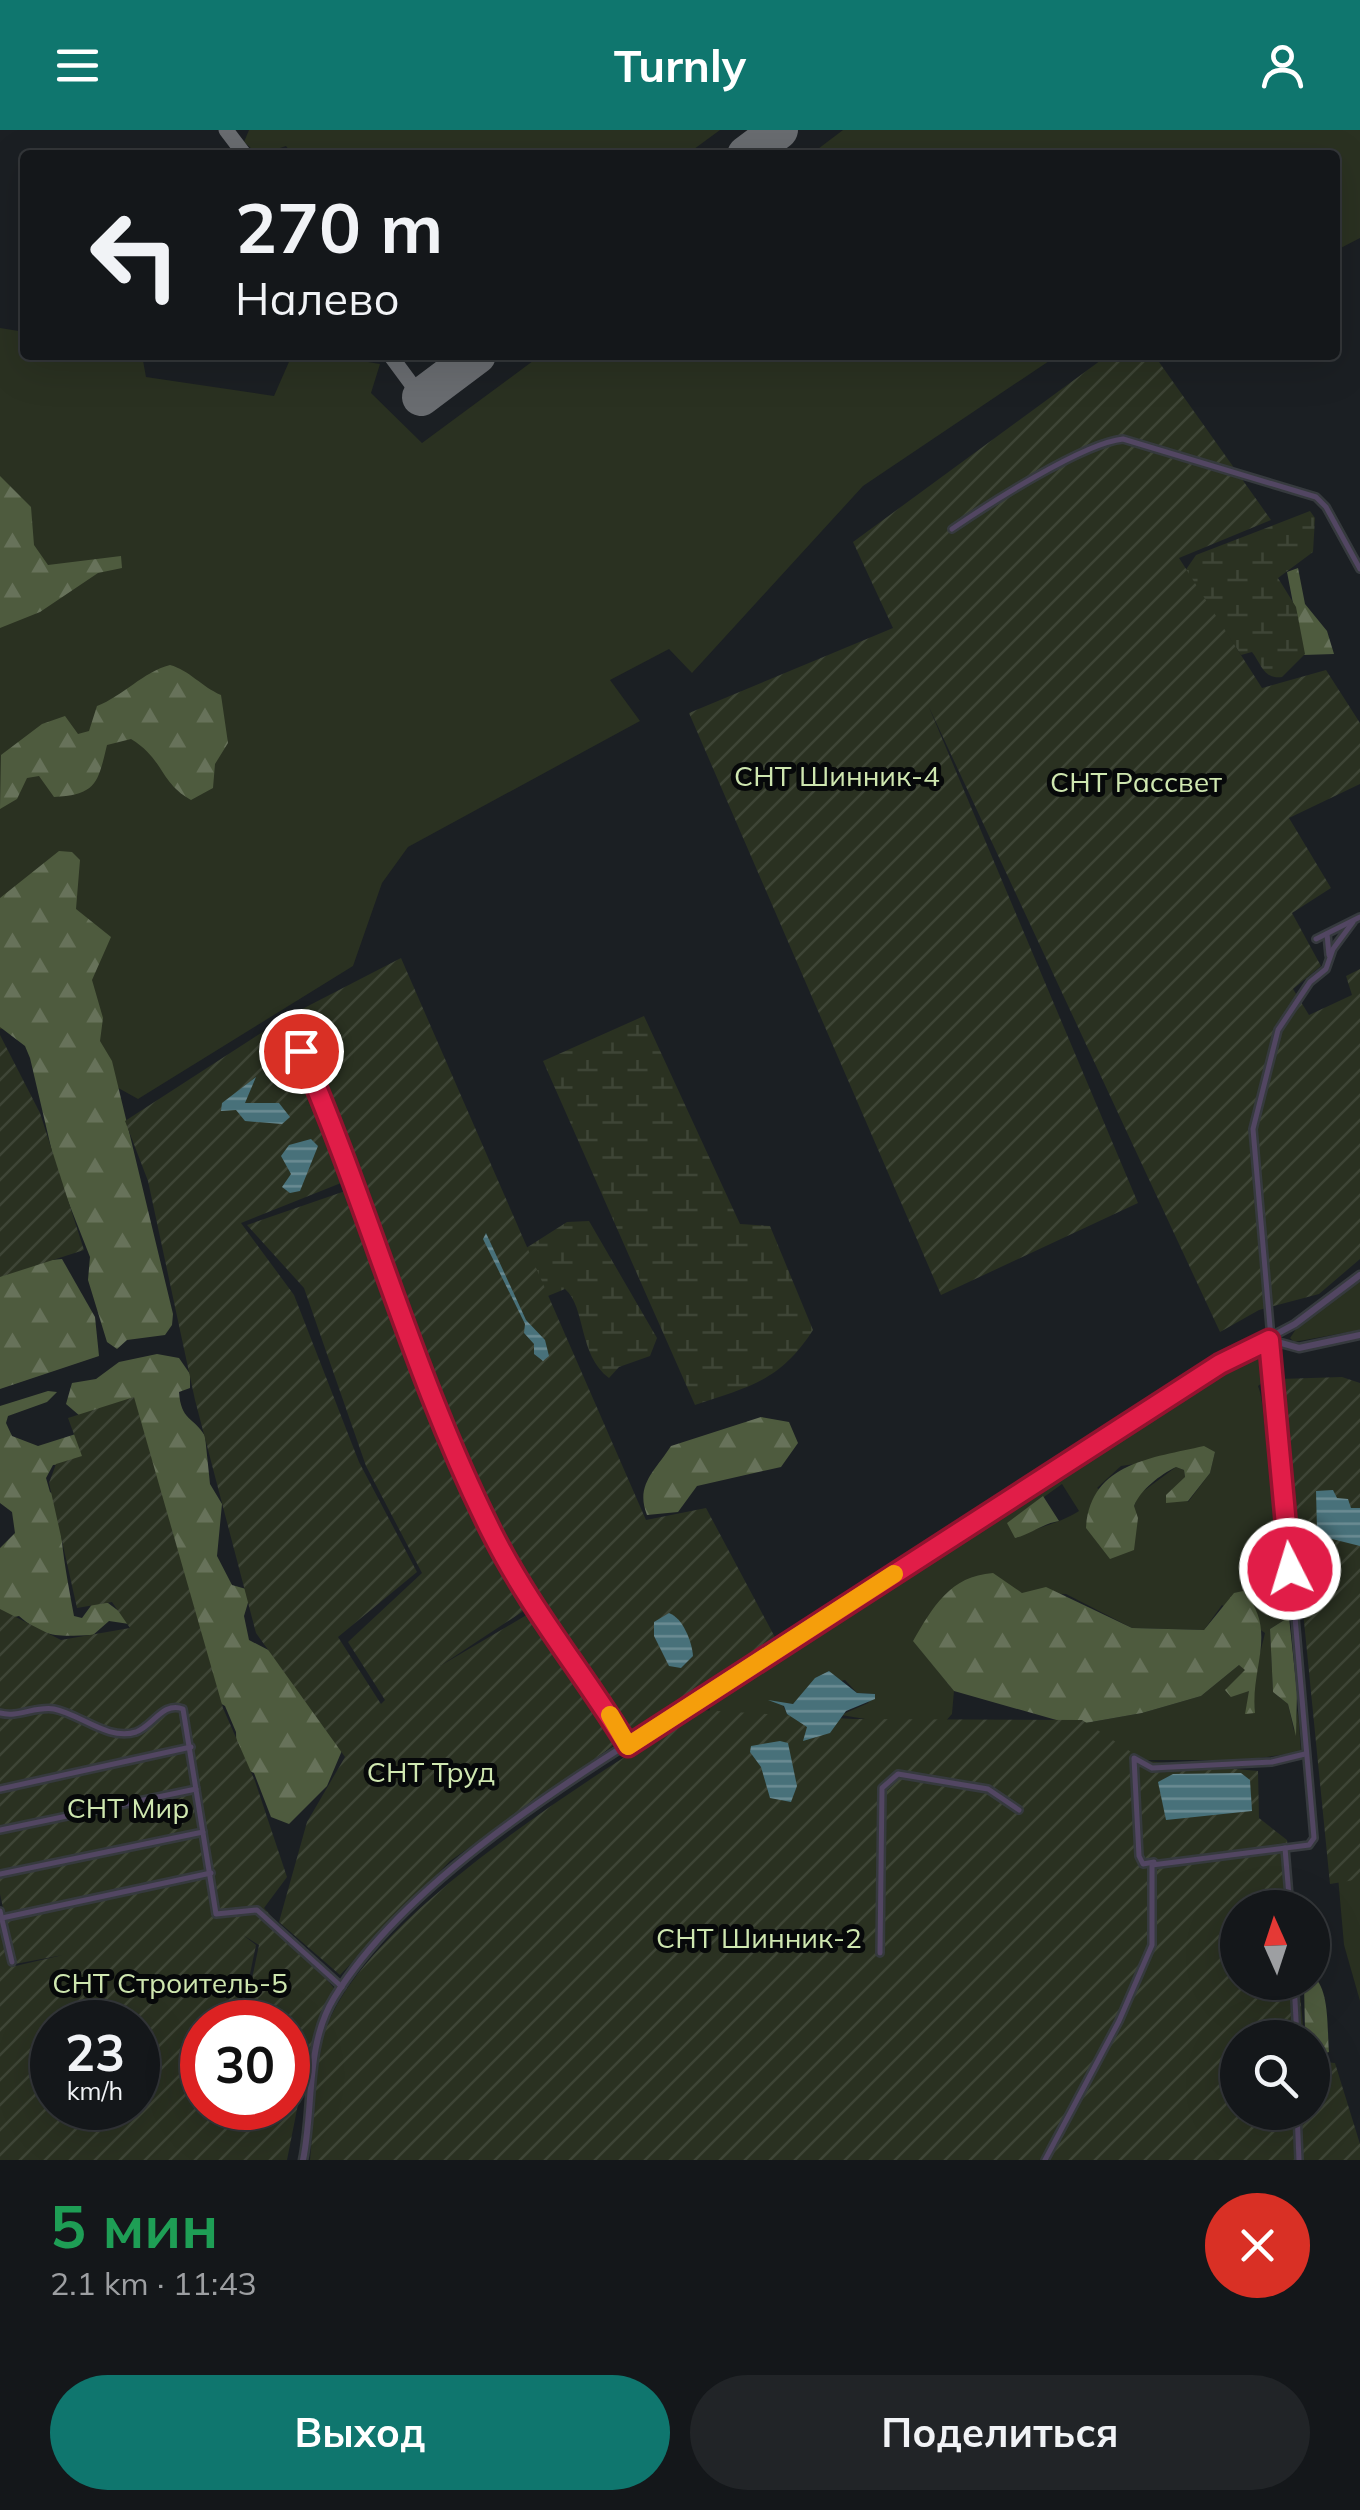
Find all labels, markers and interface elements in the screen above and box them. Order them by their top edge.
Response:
text: Turnly [614,37,746,93]
icon: menu [50,38,105,93]
icon: person [1255,38,1310,93]
text: 270 m [235,183,443,271]
icon: left [70,190,200,320]
text: Налево [235,270,400,326]
park label: СНТ Шинник-4 [734,758,940,793]
park label: СНТ Рассвет [1050,764,1222,799]
pin [259,1009,344,1094]
icon: arrive [274,1024,329,1079]
position arrow [1238,1517,1342,1621]
park label: СНТ Труд [367,1754,495,1789]
park label: СНТ Мир [67,1790,189,1825]
north arrow [1220,1890,1330,2000]
map controls [1220,1890,1330,2130]
park label: СНТ Шинник-2 [656,1920,862,1955]
park label: СНТ Строитель-5 [52,1965,288,2000]
speed limit sign: 30 [180,2000,310,2130]
button: search [1220,2020,1330,2130]
text: 23 [65,2021,125,2084]
text: km/h [67,2075,123,2106]
text: 5 мин [50,2188,218,2263]
button: close [1205,2193,1310,2298]
text: 2.1 km · 11:43 [50,2263,257,2303]
button: Выход [50,2375,670,2490]
button: Поделиться [690,2375,1310,2490]

